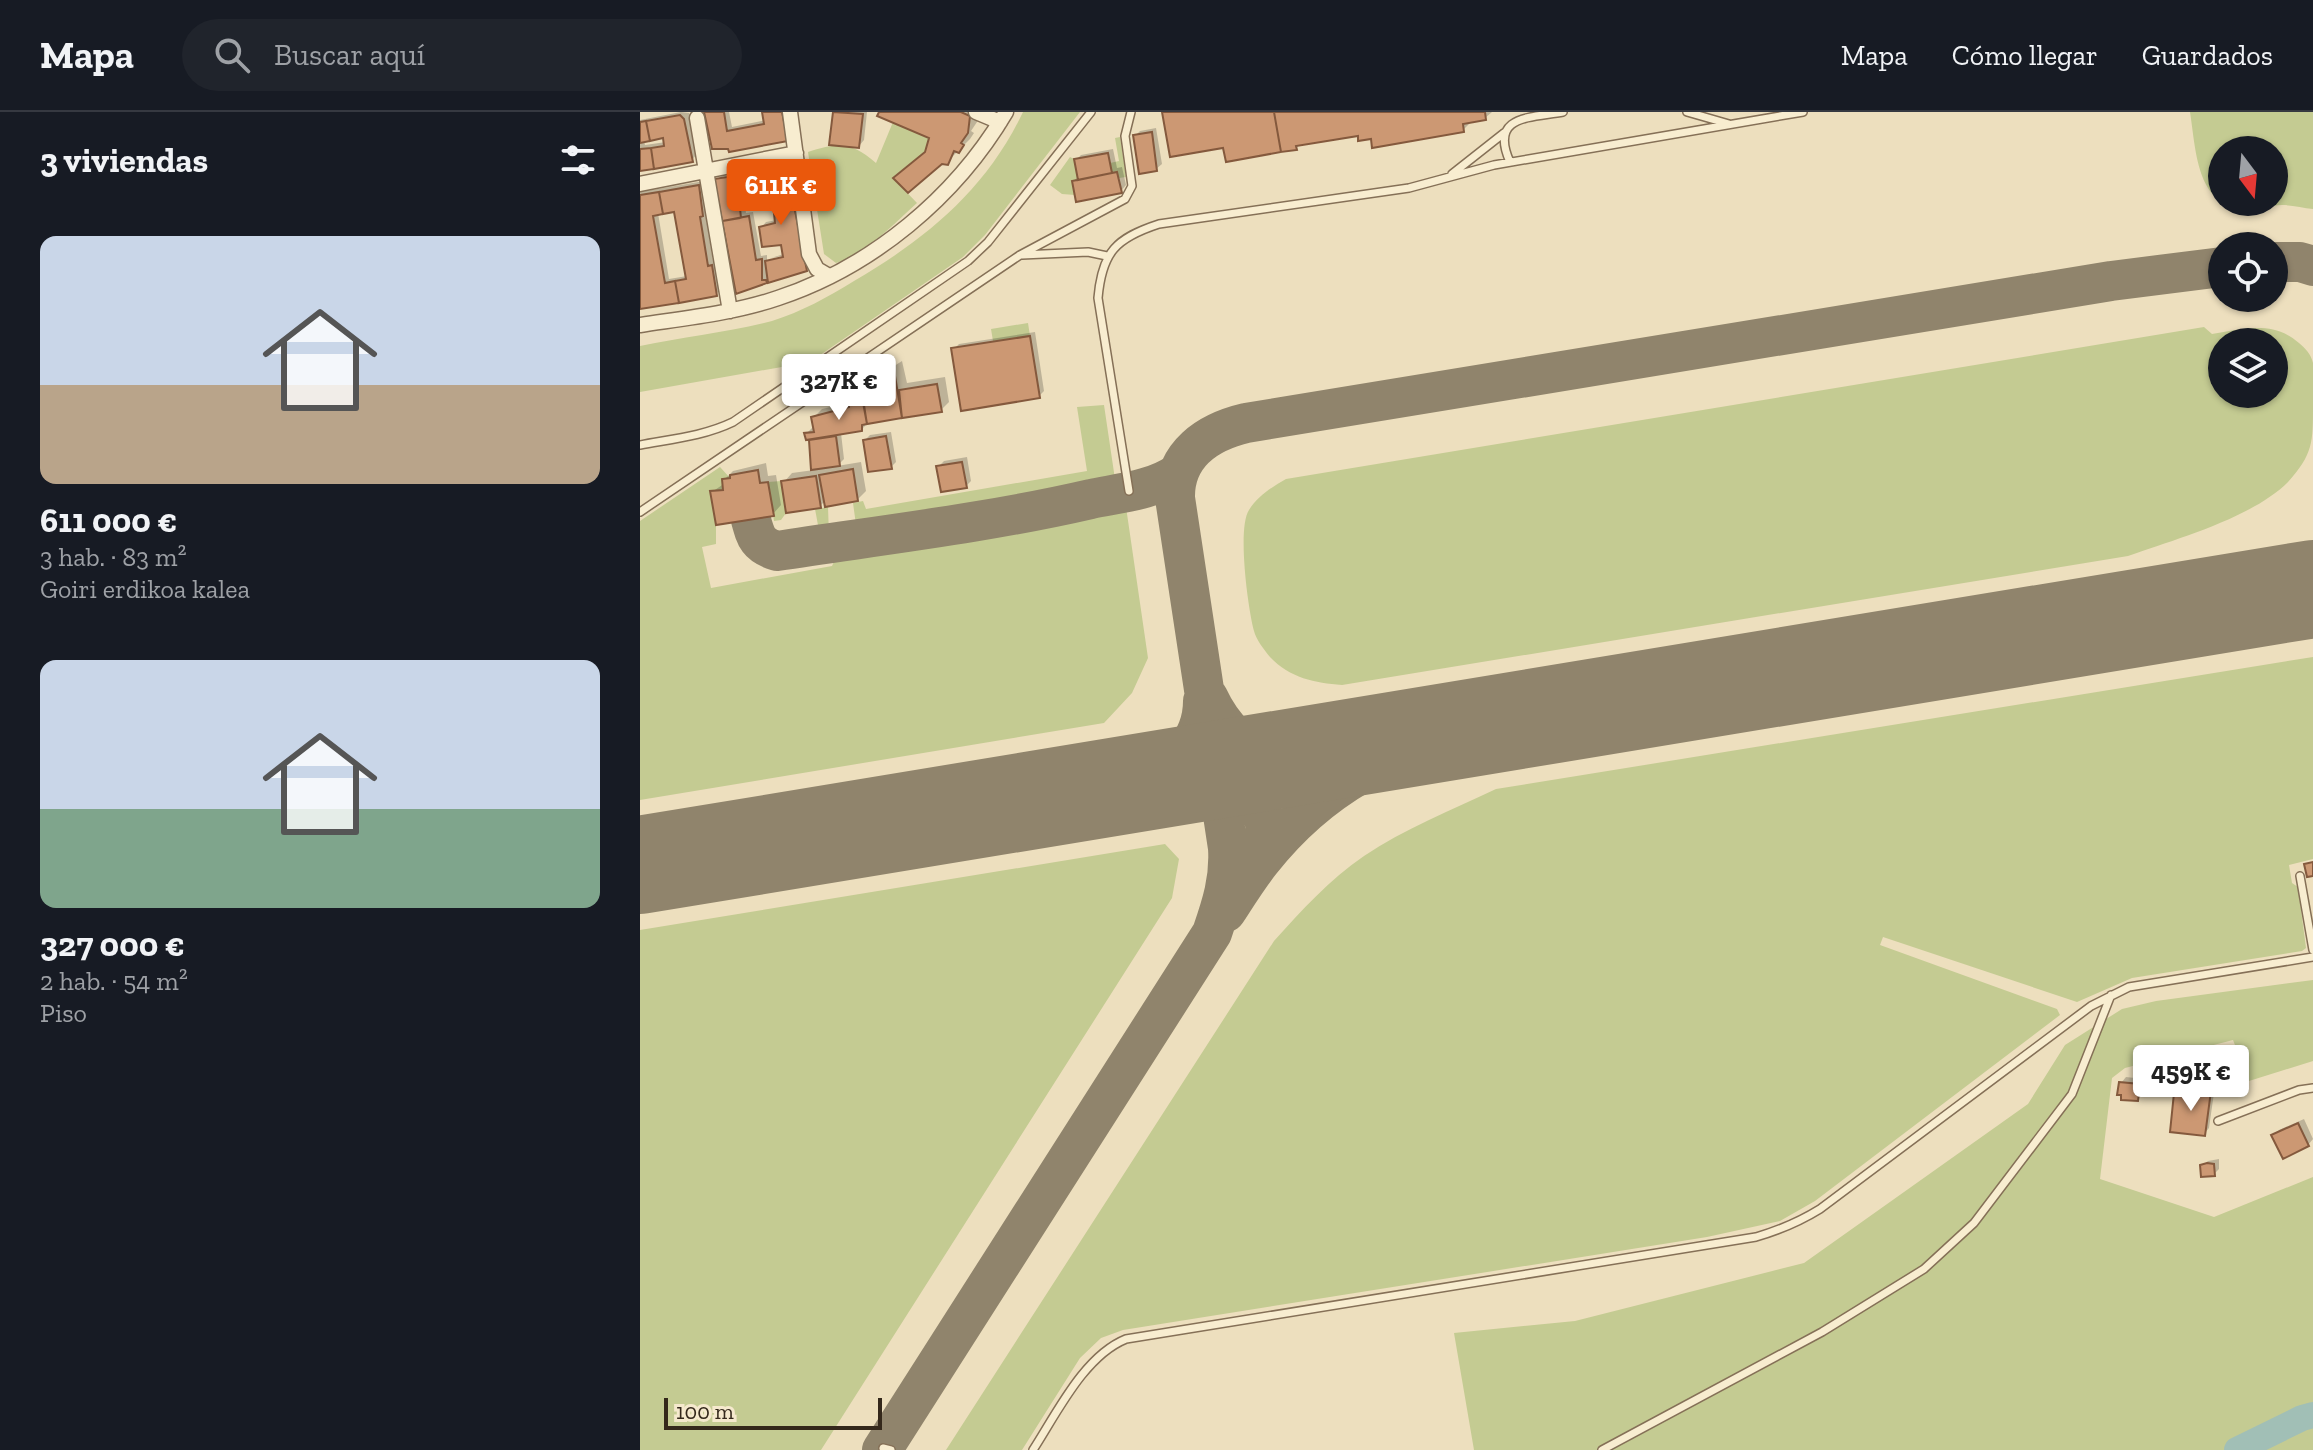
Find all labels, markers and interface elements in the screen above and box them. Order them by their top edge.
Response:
search box [182,19,742,91]
text: Mapa [40,32,134,78]
icon: search [210,33,254,77]
text: Buscar aquí [274,37,425,73]
text: Mapa [1841,39,1908,72]
text: Cómo llegar [1952,39,2098,72]
text: Guardados [2142,39,2273,72]
north arrow [2208,136,2288,216]
map controls [2208,136,2288,408]
icon: filters [556,138,600,182]
text: 3 viviendas [40,140,208,181]
pin: 611K € [716,159,846,227]
text: 611K € [745,169,817,201]
button: locate [2208,232,2288,312]
icon: home [248,288,392,432]
button: layers [2208,328,2288,408]
pin: 327K € [774,354,904,422]
text: 327K € [800,364,878,396]
text: 611 000 € [40,500,177,541]
text: 3 hab. · 83 m² [40,541,186,573]
text: Goiri erdikoa kalea [40,573,250,605]
icon: home [248,712,392,856]
text: 327 000 € [40,924,185,965]
text: 2 hab. · 54 m² [40,965,188,997]
text: Piso [40,997,87,1029]
pin: 459K € [2126,1045,2256,1113]
text: 459K € [2151,1055,2231,1087]
scale bar [664,1394,882,1430]
text: 100 m [676,1398,734,1425]

